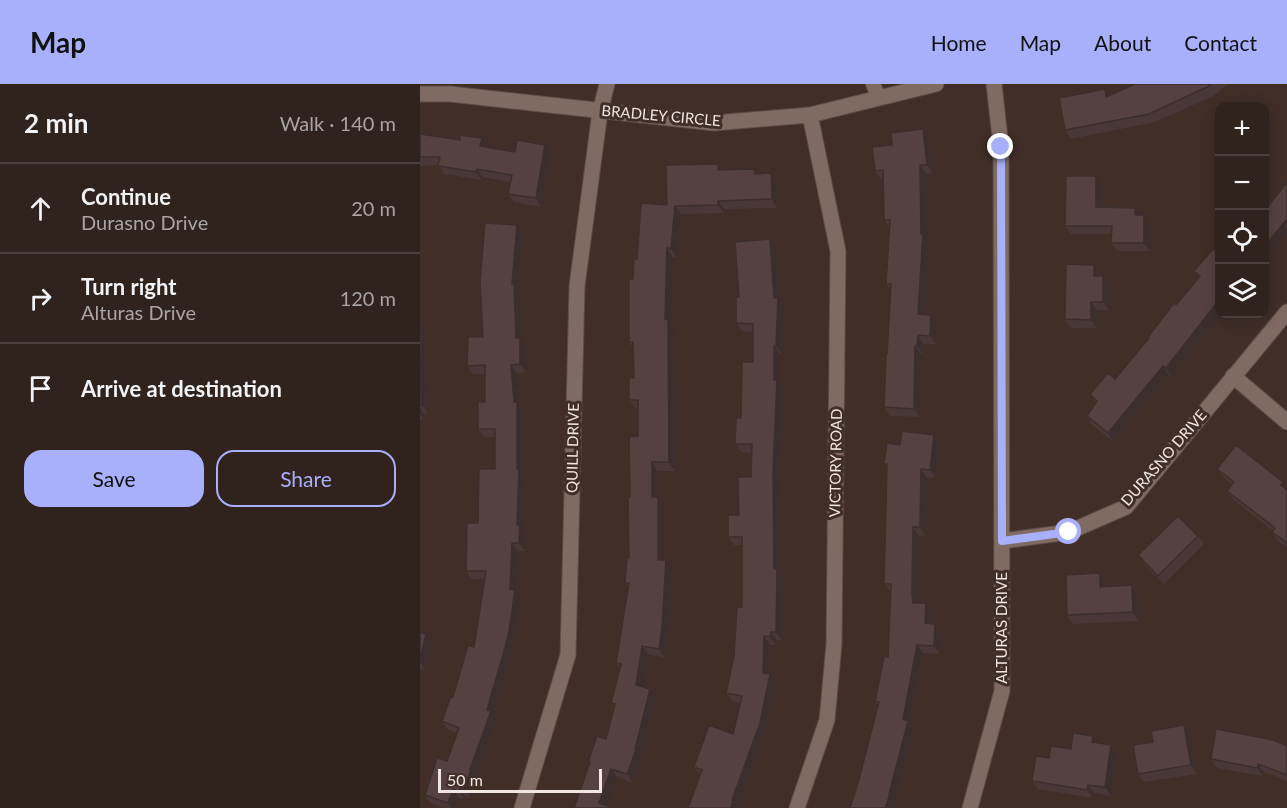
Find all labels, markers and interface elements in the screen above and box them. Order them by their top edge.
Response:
text: Map [30,25,86,59]
text: Home [931,30,987,55]
text: Map [1020,30,1061,55]
text: About [1094,30,1151,55]
text: Contact [1184,30,1257,55]
street label: BRADLEY CIRCLE [601,101,721,129]
map controls [1215,102,1269,318]
button: + [1215,102,1269,156]
text: 2 min [24,107,88,139]
text: Walk · 140 m [280,111,396,135]
route end [987,133,1013,159]
button: − [1215,156,1269,210]
text: Continue [81,183,171,210]
icon: ahead [24,192,57,225]
text: 20 m [351,196,396,220]
text: Durasno Drive [81,210,208,234]
button: locate [1215,210,1269,264]
button: layers [1215,264,1269,318]
text: Turn right [81,273,176,300]
icon: right [24,282,57,315]
text: 120 m [340,286,396,310]
text: Alturas Drive [81,300,196,324]
icon: arrive [24,372,57,405]
text: Arrive at destination [81,375,282,402]
street label: QUILL DRIVE [562,403,582,493]
street label: DURASNO DRIVE [1117,406,1210,509]
street label: VICTORY ROAD [825,408,845,518]
button: Save [24,450,204,507]
button: Share [216,450,396,507]
route start [1055,518,1081,544]
street label: ALTURAS DRIVE [992,572,1010,684]
scale bar [438,766,602,794]
text: 50 m [447,770,483,789]

